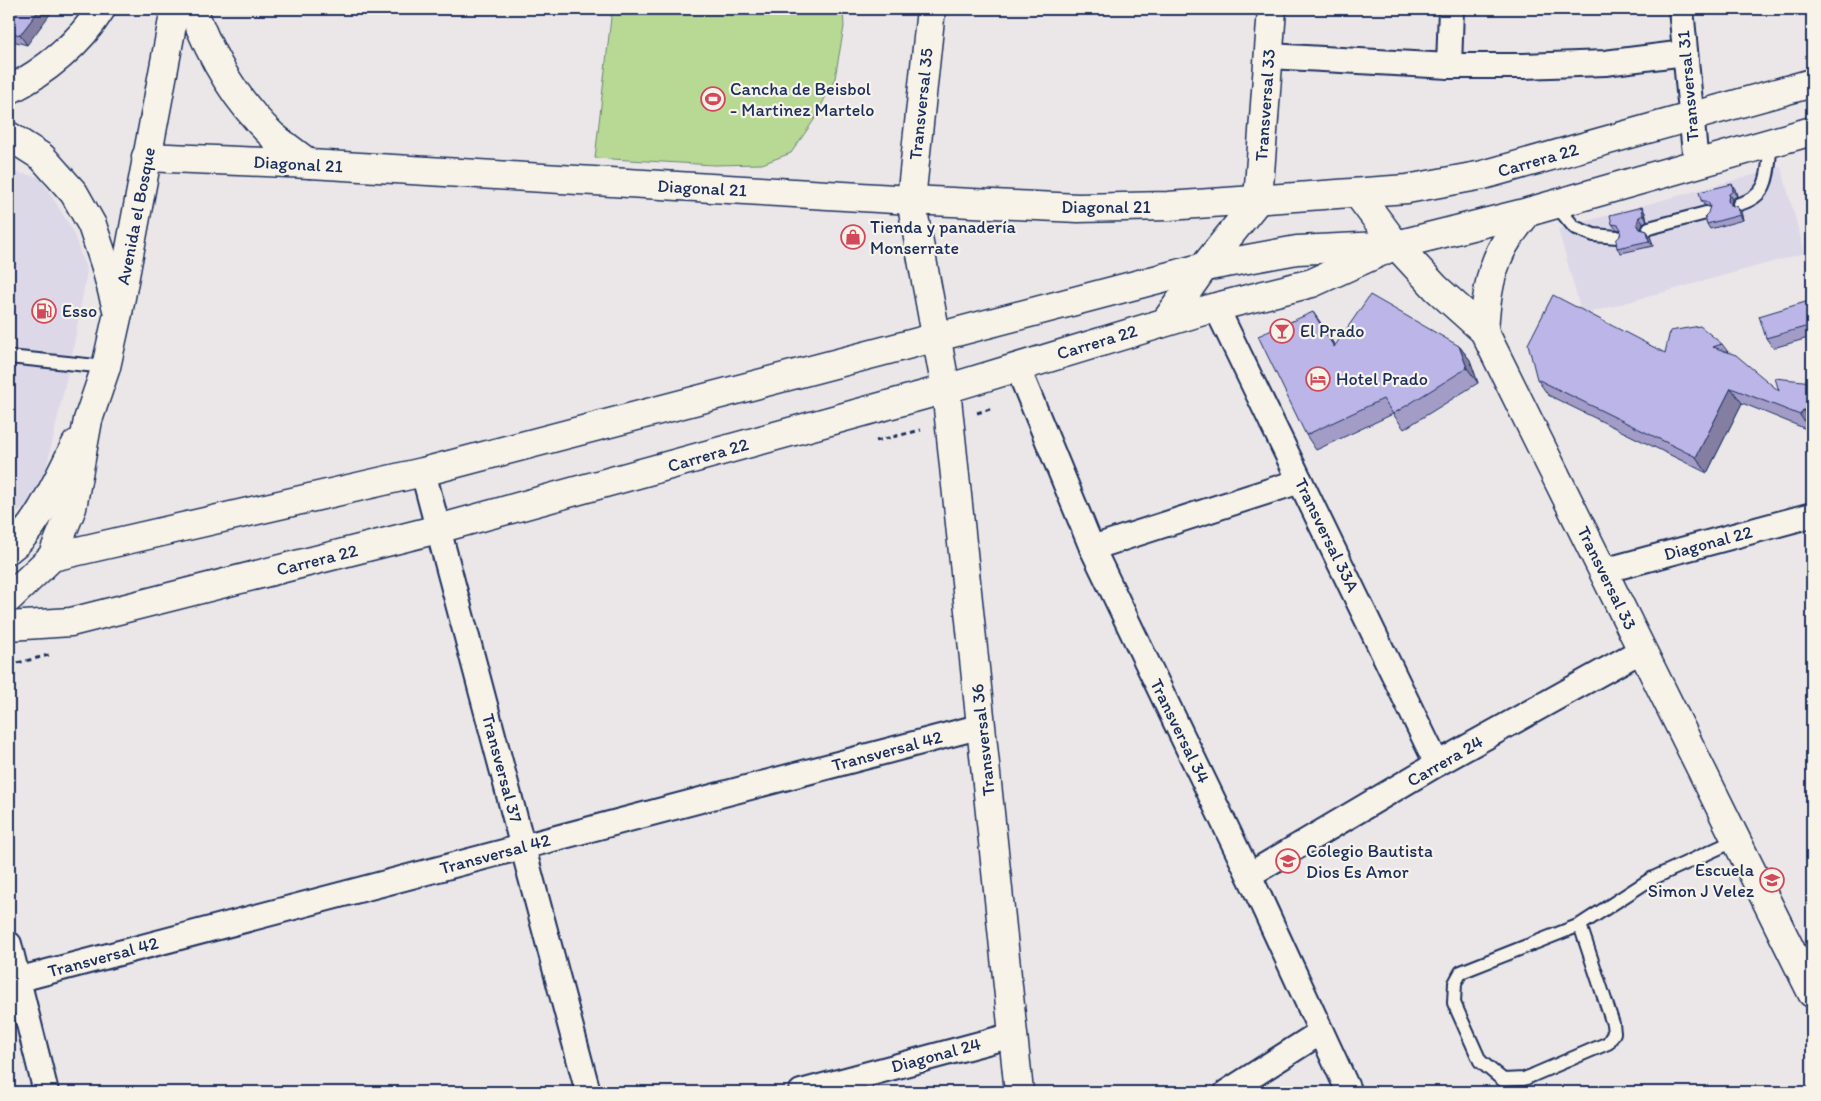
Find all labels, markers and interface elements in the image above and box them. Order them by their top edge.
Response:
street label: Transversal 31 [1672,30,1704,142]
street label: Transversal 35 [904,47,938,161]
street label: Transversal 33 [1250,48,1280,162]
place label: Cancha de Beisbol - Martinez Martelo [730,78,874,121]
sports icon: Cancha de Beisbol - Martinez Martelo [700,86,726,112]
street label: Carrera 22 [1495,138,1581,182]
street label: Avenida el Bosque [112,145,160,287]
street label: Diagonal 21 [253,151,343,177]
street label: Diagonal 21 [657,175,747,201]
street label: Diagonal 21 [1061,196,1151,218]
place label: Tienda y panadería Monserrate [870,216,1017,259]
shop icon: Tienda y panadería Monserrate [840,224,866,250]
fuel station icon: Esso [31,298,57,324]
place label: Esso [62,300,97,322]
bar icon: El Prado [1269,318,1295,344]
street label: Carrera 22 [1054,319,1140,365]
place label: El Prado [1300,320,1364,342]
hotel icon: Hotel Prado [1305,366,1331,392]
place label: Hotel Prado [1336,368,1428,390]
street label: Carrera 22 [665,433,751,477]
street label: Transversal 33A [1290,474,1364,596]
street label: Diagonal 22 [1661,520,1755,565]
street label: Transversal 33 [1572,522,1642,634]
street label: Carrera 22 [274,539,360,581]
street label: Transversal 34 [1145,675,1215,787]
street label: Transversal 36 [966,683,1000,797]
street label: Transversal 37 [477,711,527,825]
street label: Transversal 42 [829,726,945,776]
street label: Carrera 24 [1403,730,1487,792]
street label: Transversal 42 [437,829,553,879]
place label: Colegio Bautista Dios Es Amor [1306,840,1433,883]
school or university icon: Colegio Bautista Dios Es Amor [1275,848,1301,874]
place label: Escuela Simon J Velez [1648,859,1755,902]
school or university icon: Escuela Simon J Velez [1759,867,1785,893]
street label: Transversal 42 [45,932,161,982]
street label: Diagonal 24 [889,1032,984,1078]

